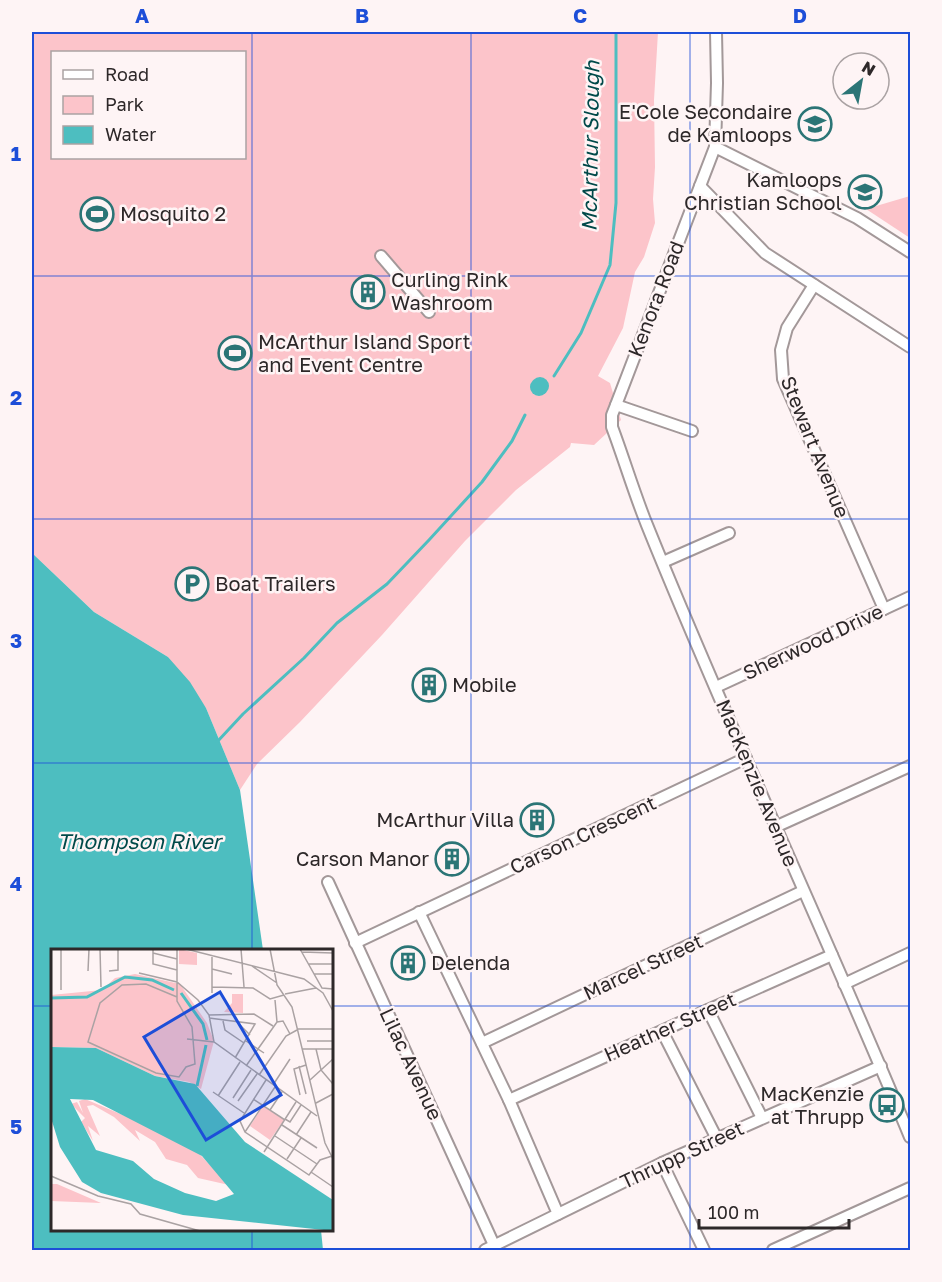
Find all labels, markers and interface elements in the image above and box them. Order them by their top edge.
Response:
text: A [135,3,149,27]
text: B [355,3,369,27]
text: C [573,3,587,27]
text: D [793,3,807,27]
legend [51,51,246,159]
north arrow [831,51,891,111]
text: N [858,56,879,80]
water label: McArthur Slough [576,59,605,232]
text: Road [105,63,149,85]
text: Park [105,93,144,115]
place label: E'Cole Secondaire de Kamloops [619,99,792,146]
school or university icon: E'Cole Secondaire de Kamloops [797,106,833,142]
text: Water [105,123,156,145]
text: 1 [11,141,21,165]
place label: Kamloops Christian School [684,167,842,214]
school or university icon: Kamloops Christian School [847,174,883,210]
sports icon: Mosquito 2 [79,196,115,232]
place label: Mosquito 2 [120,201,226,225]
street label: Kenora Road [622,237,688,360]
place label: Curling Rink Washroom [391,267,508,314]
building icon: Curling Rink Washroom [350,274,386,310]
place label: McArthur Island Sport and Event Centre [258,329,470,376]
sports icon: McArthur Island Sport and Event Centre [217,335,253,371]
street label: Stewart Avenue [777,372,855,521]
text: 2 [10,385,22,409]
parking icon: Boat Trailers [174,566,210,602]
place label: Boat Trailers [215,571,336,595]
street label: Sherwood Drive [739,598,886,684]
text: 3 [10,628,22,652]
building icon: Mobile [411,667,447,703]
place label: Mobile [452,672,517,696]
street label: MacKenzie Avenue [712,695,804,870]
street label: Carson Crescent [506,790,660,878]
building icon: McArthur Villa [519,802,555,838]
place label: McArthur Villa [376,807,514,831]
water label: Thompson River [57,828,224,854]
building icon: Carson Manor [434,841,470,877]
place label: Carson Manor [296,846,429,870]
text: 4 [10,871,22,895]
street label: Marcel Street [579,928,706,1004]
building icon: Delenda [390,945,426,981]
inset map [51,949,333,1231]
place label: Delenda [431,950,510,974]
street label: Heather Street [600,986,739,1066]
street label: Lilac Avenue [375,1004,448,1123]
place label: MacKenzie at Thrupp [760,1081,864,1128]
bus stop icon: MacKenzie at Thrupp [869,1087,905,1123]
text: 5 [10,1114,22,1138]
street label: Thrupp Street [616,1115,747,1193]
scale bar [699,1192,849,1230]
text: 100 m [708,1201,759,1223]

